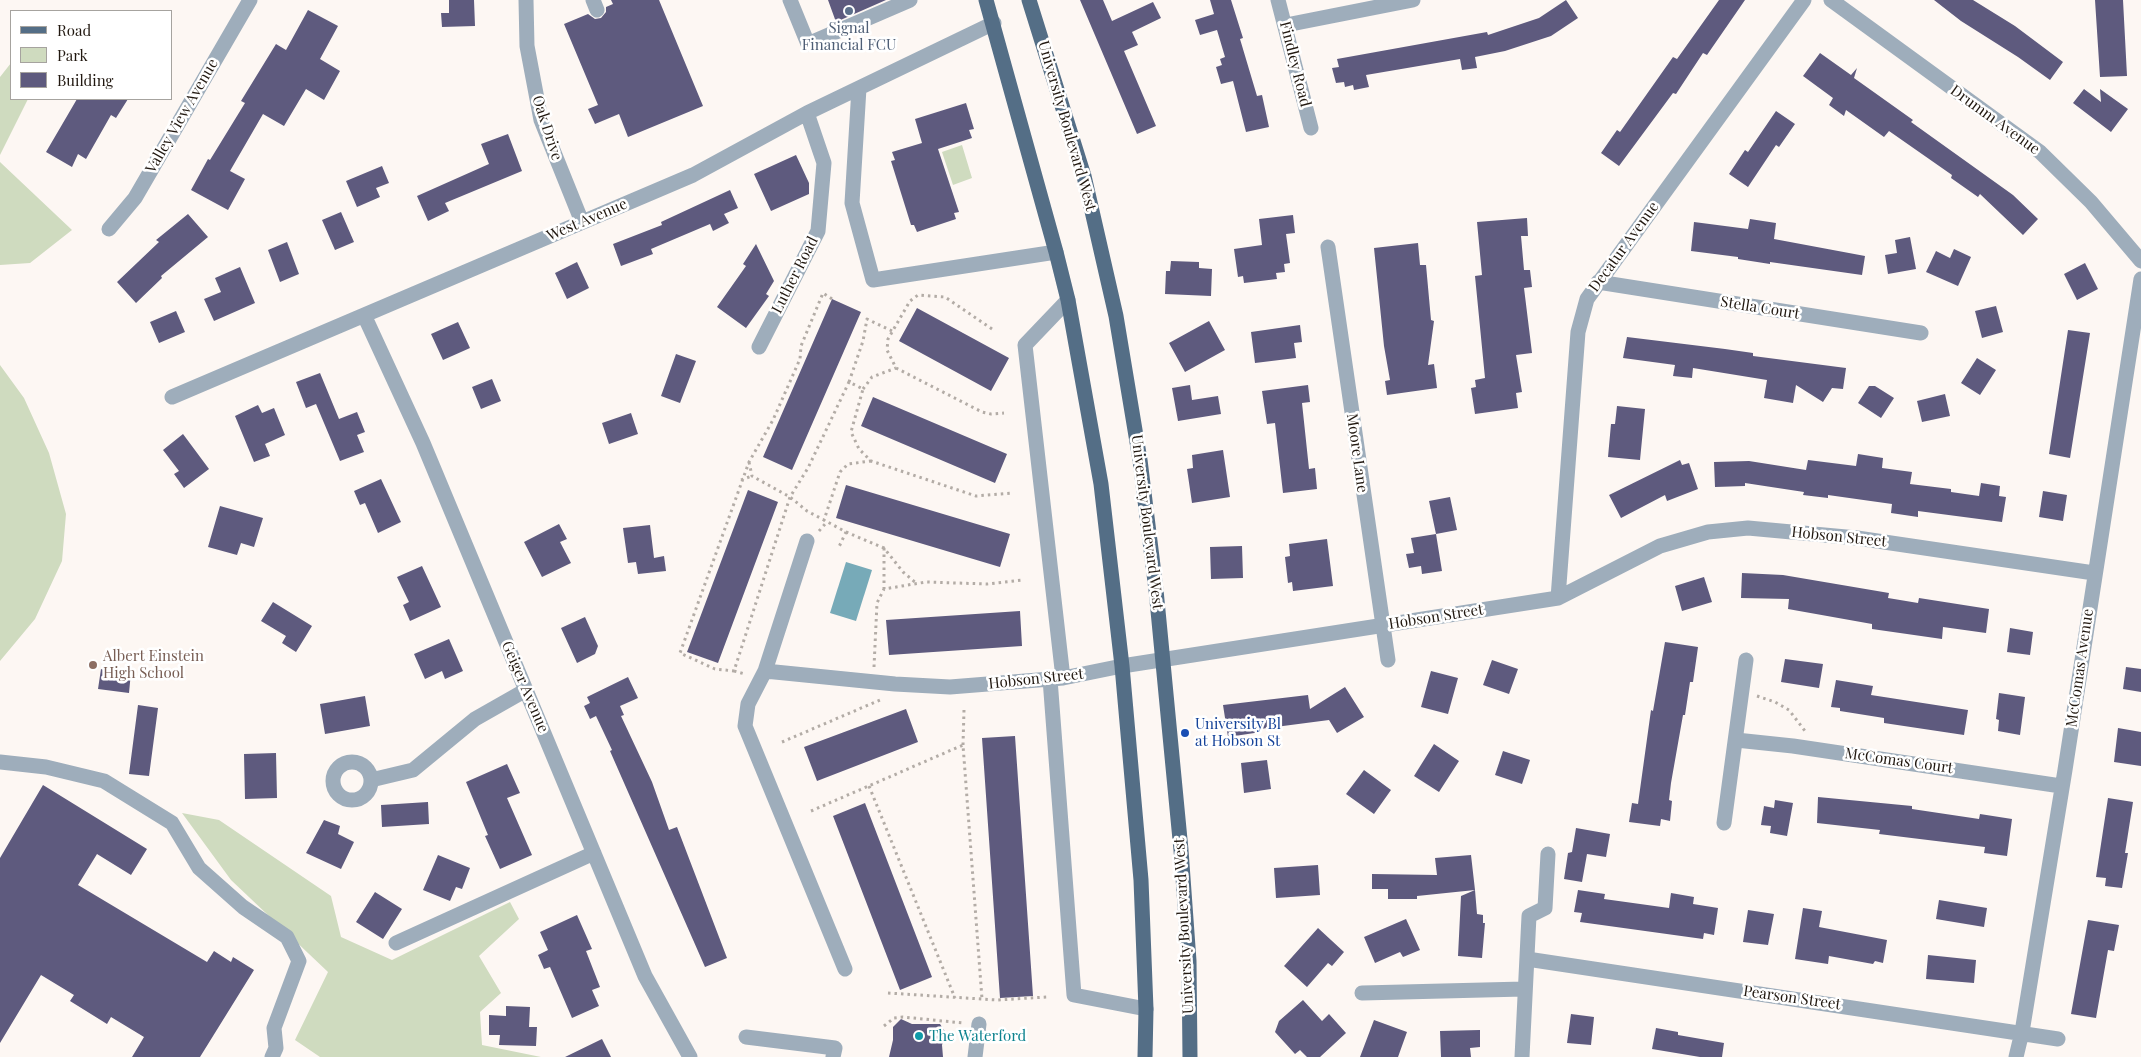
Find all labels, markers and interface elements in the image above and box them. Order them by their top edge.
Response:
marker: Signal Financial FCU [843,5,855,17]
legend [10,10,172,100]
place label: Signal Financial FCU [802,19,896,54]
street label: Findley Road [1276,19,1314,109]
text: Road [57,20,91,40]
street label: University Boulevard West [1034,39,1100,213]
text: Park [57,45,88,65]
street label: Valley View Avenue [142,56,222,176]
text: Building [57,70,113,90]
street label: Drumm Avenue [1947,82,2043,158]
street label: Oak Drive [528,93,566,163]
street label: West Avenue [544,195,630,245]
street label: Decatur Avenue [1585,198,1663,296]
street label: Luther Road [768,234,822,316]
street label: Stella Court [1719,293,1801,323]
street label: Moore Lane [1343,412,1371,494]
street label: University Boulevard West [1127,433,1167,611]
street label: Hobson Street [1791,523,1887,551]
street label: Hobson Street [1387,601,1485,633]
street label: McComas Avenue [2063,608,2097,728]
street label: Geiger Avenue [498,638,552,736]
place label: Albert Einstein High School [103,647,204,682]
marker: Albert Einstein High School [87,659,99,671]
street label: Hobson Street [988,665,1084,693]
place label: University Bl at Hobson St [1195,715,1281,750]
marker: University Bl at Hobson St [1179,727,1191,739]
street label: McComas Court [1844,744,1954,778]
street label: University Boulevard West [1170,838,1198,1014]
street label: Pearson Street [1742,982,1842,1014]
place label: The Waterford [929,1027,1026,1045]
marker: The Waterford [913,1030,925,1042]

